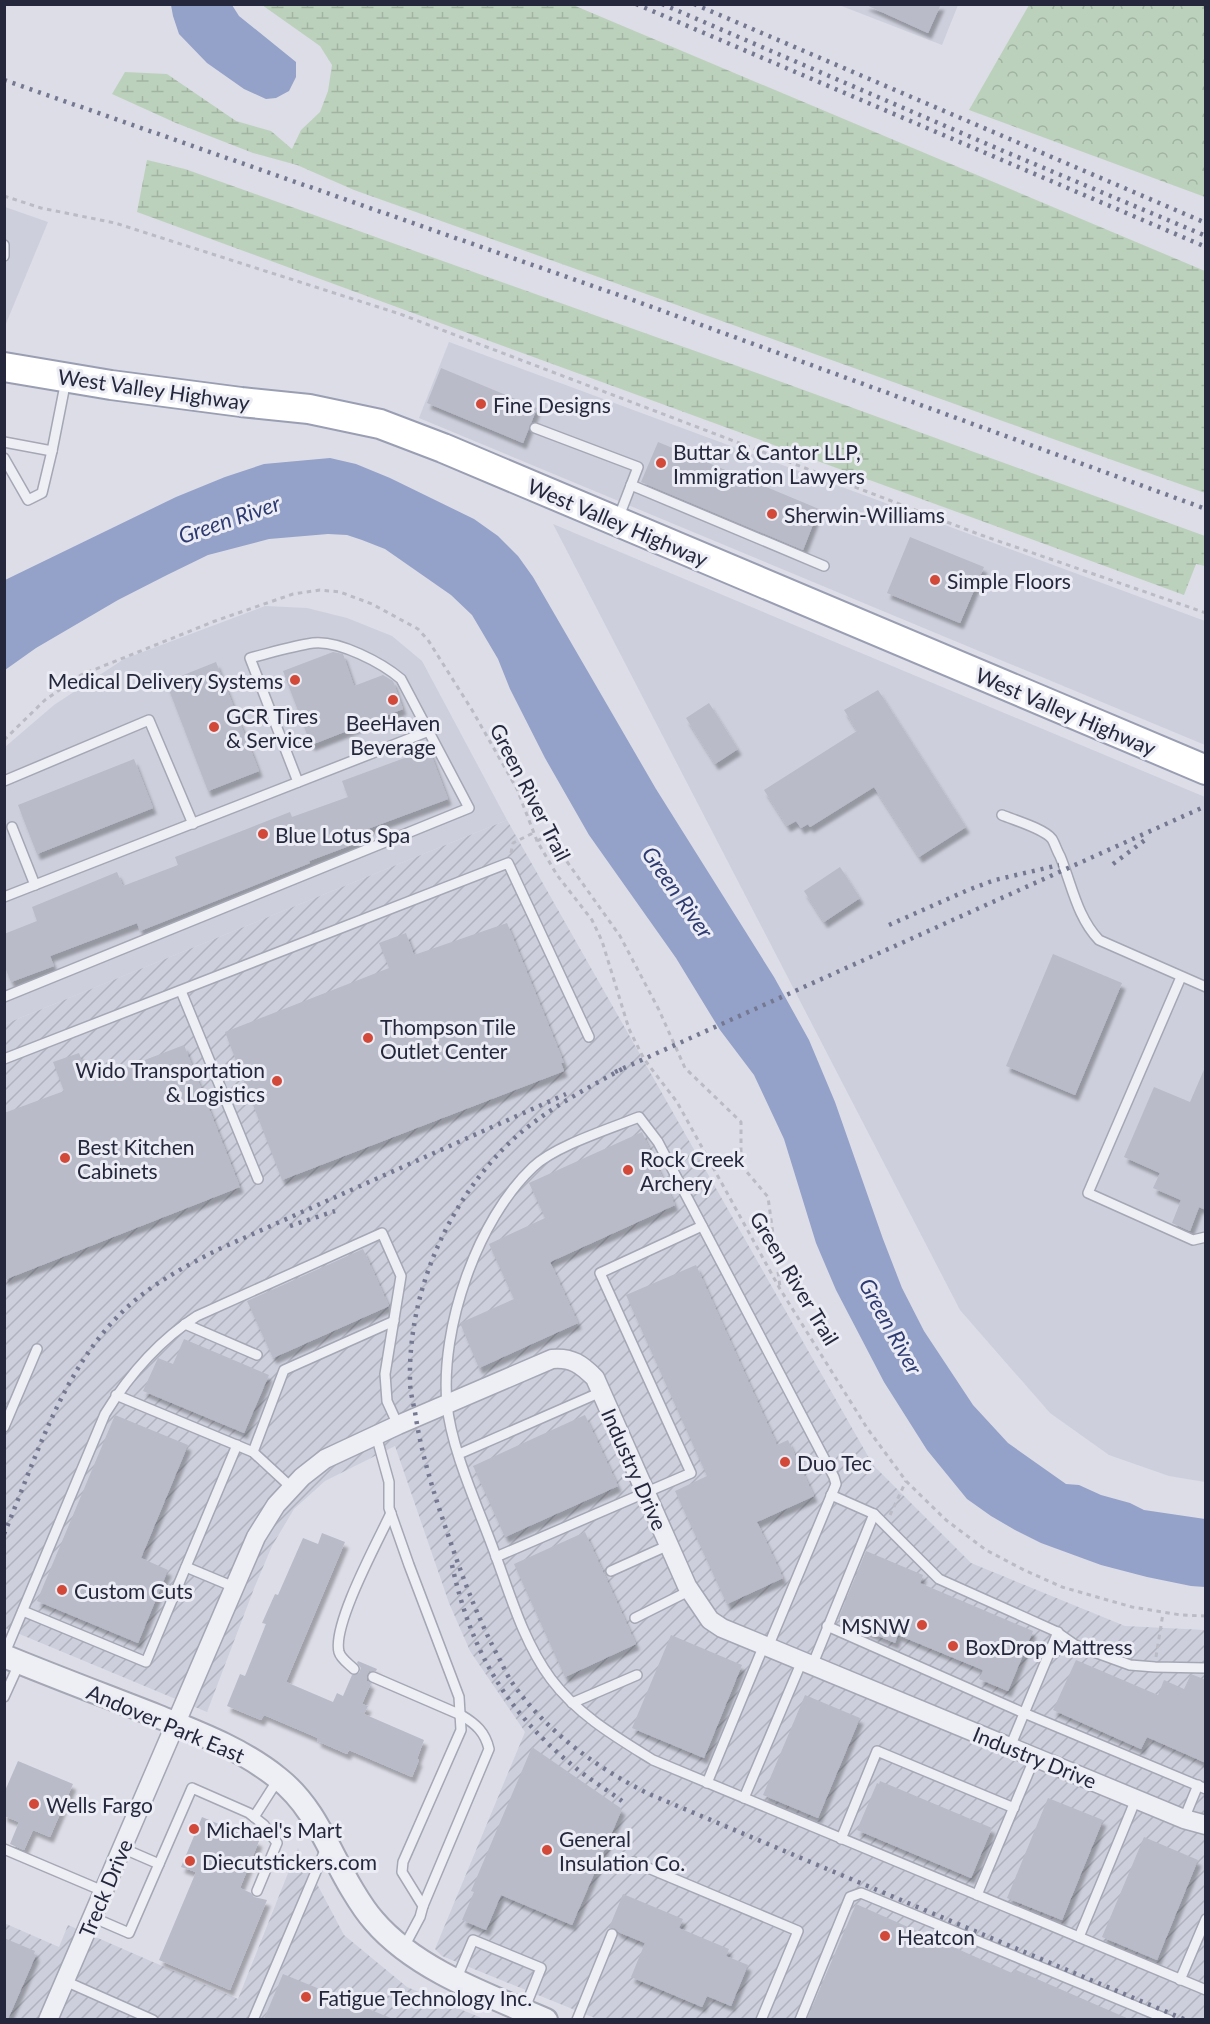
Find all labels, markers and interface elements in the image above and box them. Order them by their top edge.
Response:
street label: West Valley Highway [57,363,252,415]
place label: Fine Designs [493,392,611,417]
marker: Fine Designs [474,397,488,411]
place label: Buttar & Cantor LLP, Immigration Lawyers [673,439,865,488]
marker: Buttar & Cantor LLP, Immigration Lawyers [654,456,668,470]
street label: West Valley Highway [524,473,712,571]
water label: Green River [175,489,284,549]
place label: Sherwin-Williams [784,502,945,527]
marker: Sherwin-Williams [765,507,779,521]
place label: Simple Floors [947,568,1071,593]
marker: Simple Floors [928,573,942,587]
street label: West Valley Highway [972,662,1160,760]
place label: Medical Delivery Systems [48,668,283,693]
marker: Medical Delivery Systems [288,673,302,687]
marker: BeeHaven Beverage [386,693,400,707]
place label: GCR Tires & Service [226,703,318,752]
place label: BeeHaven Beverage [346,710,440,759]
street label: Green River Trail [486,719,576,865]
marker: GCR Tires & Service [207,720,221,734]
place label: Blue Lotus Spa [275,822,410,847]
marker: Blue Lotus Spa [256,827,270,841]
water label: Green River [637,841,720,943]
place label: Thompson Tile Outlet Center [380,1014,516,1063]
marker: Thompson Tile Outlet Center [361,1031,375,1045]
place label: Wido Transportation & Logistics [75,1057,265,1106]
marker: Wido Transportation & Logistics [270,1074,284,1088]
place label: Best Kitchen Cabinets [77,1134,194,1183]
place label: Rock Creek Archery [640,1146,745,1195]
marker: Best Kitchen Cabinets [58,1151,72,1165]
marker: Rock Creek Archery [621,1163,635,1177]
street label: Green River Trail [745,1207,845,1349]
water label: Green River [854,1273,929,1379]
street label: Industry Drive [597,1404,673,1534]
place label: Duo Tec [797,1450,872,1475]
marker: Duo Tec [778,1455,792,1469]
place label: Custom Cuts [74,1578,193,1603]
marker: Custom Cuts [55,1583,69,1597]
place label: MSNW [841,1613,910,1638]
marker: MSNW [915,1618,929,1632]
place label: BoxDrop Mattress [965,1634,1133,1659]
marker: BoxDrop Mattress [946,1639,960,1653]
street label: Andover Park East [83,1678,249,1768]
street label: Industry Drive [970,1721,1100,1793]
place label: Wells Fargo [46,1792,153,1817]
marker: Wells Fargo [27,1797,41,1811]
place label: Michael's Mart [206,1817,342,1842]
marker: Michael's Mart [187,1822,201,1836]
place label: General Insulation Co. [559,1826,685,1875]
street label: Treck Drive [73,1835,137,1941]
marker: General Insulation Co. [540,1843,554,1857]
place label: Diecutstickers.com [202,1849,377,1874]
marker: Diecutstickers.com [183,1854,197,1868]
place label: Heatcon [897,1924,975,1949]
marker: Heatcon [878,1929,892,1943]
place label: Fatigue Technology Inc. [318,1985,532,2010]
marker: Fatigue Technology Inc. [299,1990,313,2004]

